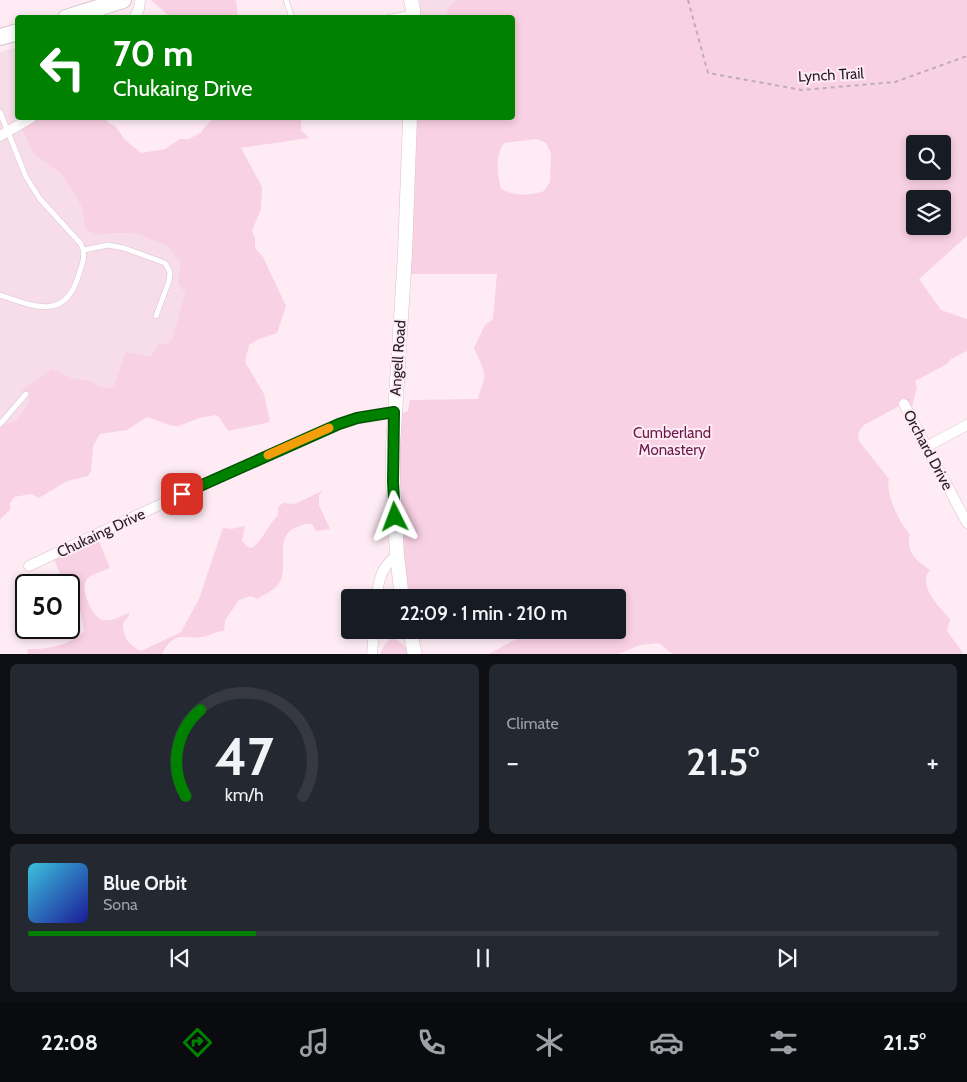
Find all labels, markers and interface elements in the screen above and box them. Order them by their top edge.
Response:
text: 70 m [113,32,194,75]
icon: left [30,35,95,100]
street label: Lynch Trail [798,64,865,86]
text: Chukaing Drive [113,75,253,102]
map controls [906,135,951,235]
button: search [906,135,951,180]
button: layers [906,190,951,235]
street label: Angell Road [386,320,410,396]
street label: Orchard Drive [899,407,957,493]
park label: Cumberland Monastery [633,424,711,459]
pin [161,473,203,515]
icon: arrive [168,480,196,508]
position arrow [368,490,420,542]
street label: Chukaing Drive [54,505,148,561]
speed limit sign: 50 [15,574,80,639]
text: 22:09 · 1 min · 210 m [400,602,567,625]
text: Climate [507,714,559,733]
text: 47 [215,725,274,788]
text: 21.5° [686,738,759,785]
text: − [507,745,519,779]
text: + [927,745,939,779]
text: km/h [225,784,264,805]
text: Blue Orbit [103,872,187,895]
text: Sona [103,895,138,914]
icon: previous [166,944,194,972]
icon: pause [469,944,497,972]
icon: next [773,944,801,972]
icon: directions [180,1025,215,1060]
icon: music [297,1025,332,1060]
icon: phone [414,1025,449,1060]
icon: climate [532,1025,567,1060]
icon: car [649,1025,684,1060]
icon: filters [766,1025,801,1060]
text: 22:08 [41,1029,98,1056]
text: 21.5° [883,1029,926,1056]

